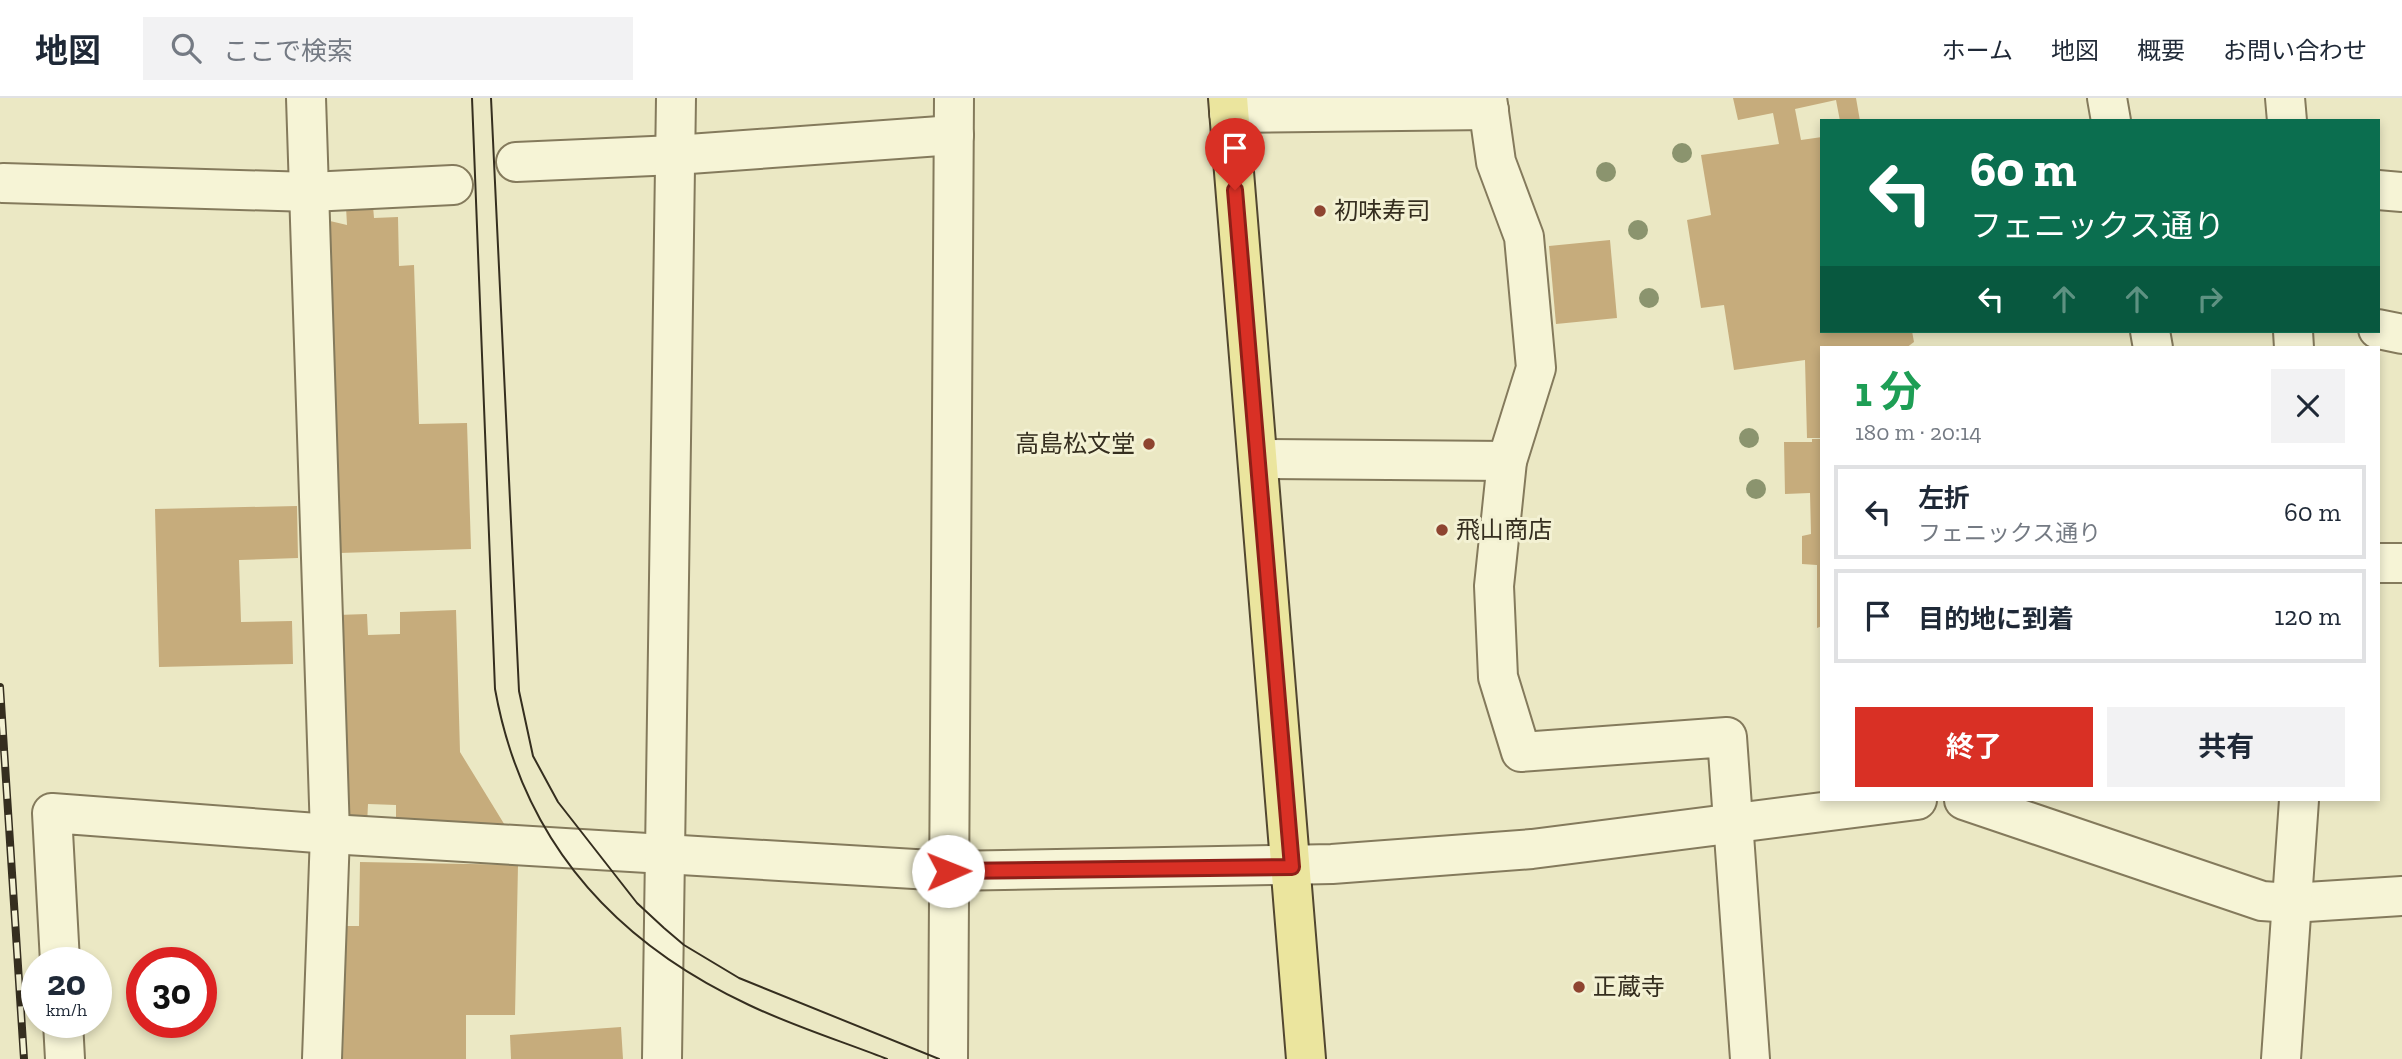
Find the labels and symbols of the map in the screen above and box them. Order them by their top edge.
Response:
pin [1205,118,1265,190]
place label: 初味寿司 [1334,196,1430,225]
marker: 初味寿司 [1312,203,1328,219]
place label: 高島松文堂 [1015,429,1135,458]
marker: 高島松文堂 [1141,436,1157,452]
place label: 飛山商店 [1456,515,1552,544]
marker: 飛山商店 [1434,522,1450,538]
position arrow [911,834,985,908]
speed limit sign: 30 [126,947,217,1038]
place label: 正蔵寺 [1593,972,1665,1001]
marker: 正蔵寺 [1571,979,1587,995]

